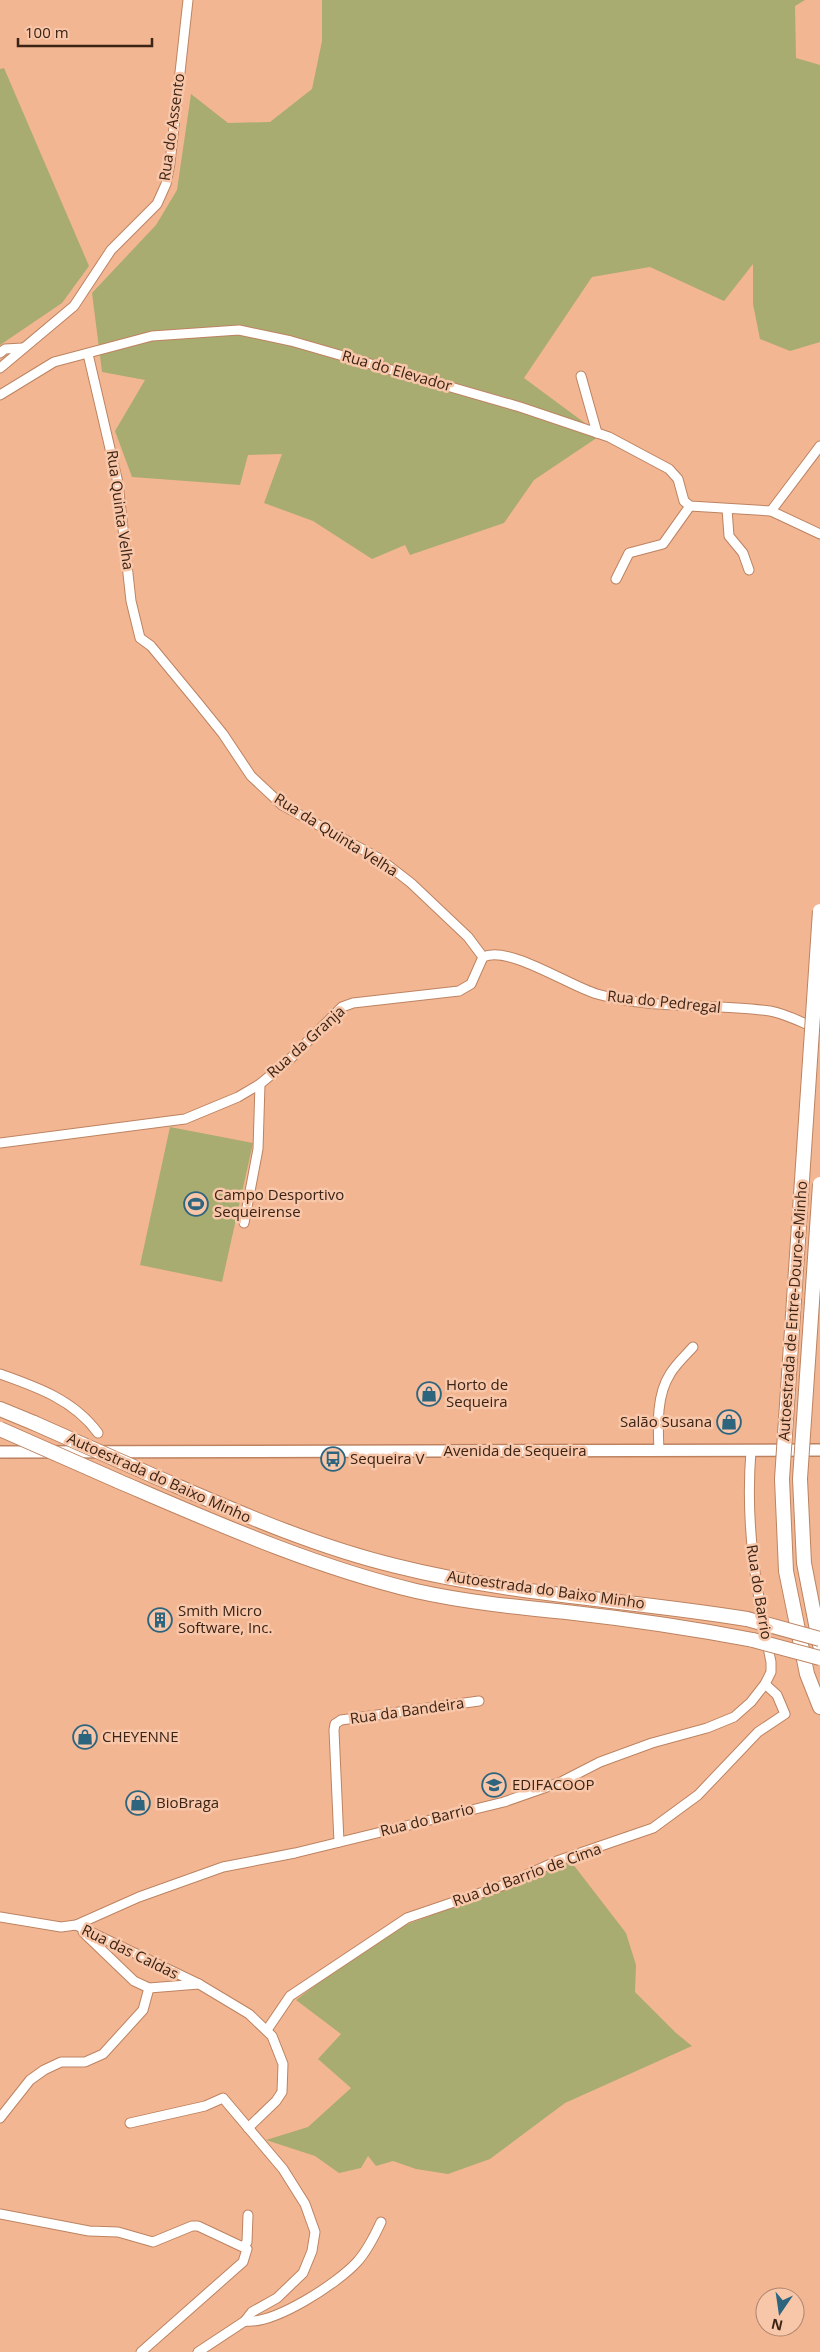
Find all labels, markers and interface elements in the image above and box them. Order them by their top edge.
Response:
scale bar [18,15,151,47]
text: 100 m [25,22,69,42]
street label: Rua do Assento [154,72,188,182]
street label: Rua do Elevador [340,345,455,395]
street label: Rua Quinta Velha [103,449,139,571]
street label: Rua da Quinta Velha [271,788,402,880]
street label: Rua do Pedregal [606,985,722,1017]
street label: Rua da Granja [262,1001,349,1082]
street label: Autoestrada de Entre-Douro-e-Minho [773,1180,811,1442]
place label: Campo Desportivo Sequeirense [214,1184,344,1221]
sports icon: Campo Desportivo Sequeirense [183,1191,209,1217]
place label: Horto de Sequeira [446,1374,508,1411]
shop icon: Horto de Sequeira [416,1381,442,1407]
shop icon: Salão Susana [716,1409,742,1435]
place label: Salão Susana [620,1411,712,1431]
street label: Autoestrada do Baixo Minho [64,1427,254,1527]
street label: Avenida de Sequeira [444,1440,587,1460]
bus stop icon: Sequeira V [320,1446,346,1472]
place label: Sequeira V [350,1448,425,1468]
street label: Rua do Barrio [743,1543,777,1641]
street label: Autoestrada do Baixo Minho [446,1565,646,1613]
place label: Smith Micro Software, Inc. [178,1600,272,1637]
building icon: Smith Micro Software, Inc. [147,1607,173,1633]
street label: Rua da Bandeira [348,1692,465,1728]
shop icon: CHEYENNE [72,1724,98,1750]
place label: CHEYENNE [102,1726,179,1746]
school or university icon: EDIFACOOP [481,1772,507,1798]
place label: EDIFACOOP [512,1774,594,1794]
shop icon: BioBraga [125,1790,151,1816]
place label: BioBraga [156,1792,219,1812]
street label: Rua do Barrio [378,1798,476,1840]
street label: Rua do Barrio de Cima [450,1838,604,1910]
street label: Rua das Caldas [79,1919,182,1983]
north arrow [755,2287,805,2337]
text: N [769,2315,785,2336]

